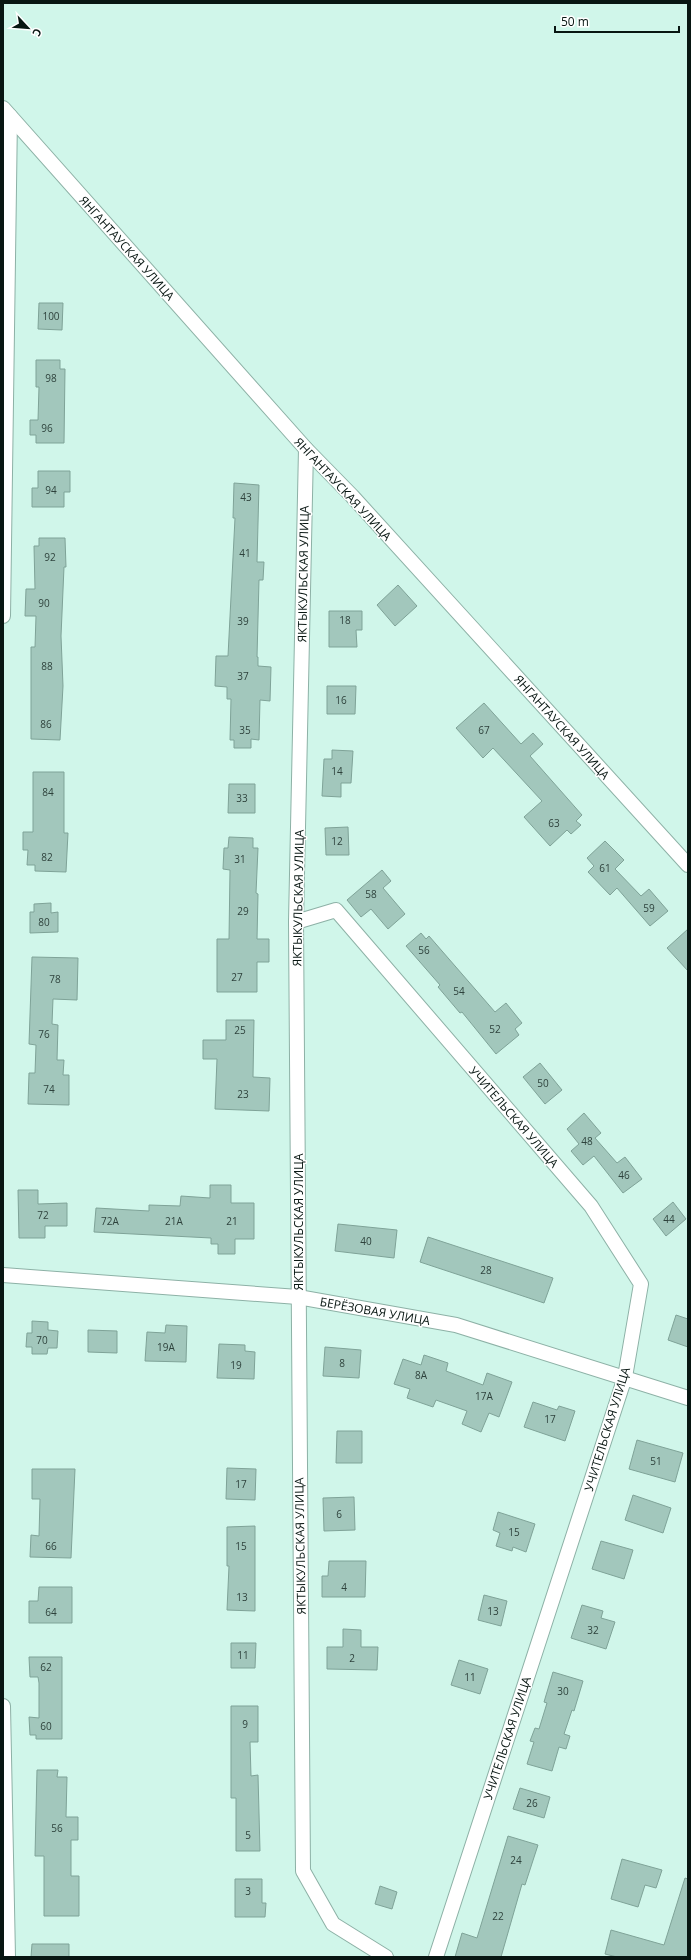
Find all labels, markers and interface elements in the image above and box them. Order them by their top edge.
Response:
north arrow [8,8,48,48]
scale bar [555,8,679,34]
text: 50 m [561,13,589,30]
text: С [29,26,46,39]
street label: ЯНГАНТАУСКАЯ УЛИЦА [75,192,179,304]
house number: 100 [42,309,60,323]
house number: 98 [45,371,57,385]
house number: 96 [41,421,53,435]
street label: ЯНГАНТАУСКАЯ УЛИЦА [291,434,396,545]
house number: 94 [45,483,57,497]
house number: 43 [240,490,252,504]
street label: ЯКТЫКУЛЬСКАЯ УЛИЦА [293,505,313,643]
house number: 41 [239,546,251,560]
house number: 92 [44,550,56,564]
house number: 90 [38,596,50,610]
house number: 18 [339,613,351,627]
house number: 39 [237,614,249,628]
house number: 88 [41,659,53,673]
house number: 37 [237,669,249,683]
street label: ЯНГАНТАУСКАЯ УЛИЦА [510,671,614,783]
house number: 16 [335,693,347,707]
house number: 86 [40,717,52,731]
house number: 35 [239,723,251,737]
house number: 67 [478,723,490,737]
house number: 14 [331,764,343,778]
house number: 84 [42,785,54,799]
house number: 33 [236,791,248,805]
house number: 63 [548,816,560,830]
street label: ЯКТЫКУЛЬСКАЯ УЛИЦА [288,829,308,967]
house number: 12 [331,834,343,848]
house number: 82 [41,850,53,864]
house number: 31 [234,852,246,866]
house number: 61 [599,861,611,875]
house number: 58 [365,887,377,901]
house number: 59 [643,901,655,915]
house number: 29 [237,904,249,918]
house number: 80 [38,915,50,929]
house number: 56 [418,943,430,957]
house number: 27 [231,970,243,984]
house number: 78 [49,972,61,986]
house number: 54 [453,984,465,998]
house number: 52 [489,1022,501,1036]
house number: 25 [234,1023,246,1037]
house number: 76 [38,1027,50,1041]
street label: УЧИТЕЛЬСКАЯ УЛИЦА [465,1063,563,1171]
house number: 50 [537,1076,549,1090]
house number: 74 [43,1082,55,1096]
house number: 23 [237,1087,249,1101]
house number: 48 [581,1134,593,1148]
street label: ЯКТЫКУЛЬСКАЯ УЛИЦА [290,1153,307,1291]
house number: 46 [618,1168,630,1182]
house number: 72 [37,1208,49,1222]
house number: 44 [663,1212,675,1226]
house number: 72А [101,1214,120,1228]
house number: 21А [165,1214,184,1228]
house number: 21 [226,1214,238,1228]
house number: 40 [360,1234,372,1248]
house number: 28 [480,1263,492,1277]
street label: БЕРЁЗОВАЯ УЛИЦА [319,1293,432,1329]
house number: 70 [36,1333,48,1347]
house number: 19А [157,1340,176,1354]
house number: 8 [339,1356,345,1370]
house number: 19 [230,1358,242,1372]
street label: УЧИТЕЛЬСКАЯ УЛИЦА [580,1365,634,1493]
house number: 8А [415,1368,428,1382]
house number: 17А [475,1389,494,1403]
house number: 17 [544,1412,556,1426]
house number: 51 [650,1454,662,1468]
house number: 17 [235,1477,247,1491]
street label: ЯКТЫКУЛЬСКАЯ УЛИЦА [290,1477,310,1615]
house number: 6 [336,1507,342,1521]
house number: 15 [508,1525,520,1539]
house number: 66 [45,1539,57,1553]
house number: 15 [235,1539,247,1553]
house number: 4 [341,1580,347,1594]
house number: 13 [236,1590,248,1604]
house number: 13 [487,1604,499,1618]
house number: 64 [45,1605,57,1619]
house number: 32 [587,1623,599,1637]
house number: 11 [237,1648,249,1662]
house number: 2 [349,1651,355,1665]
house number: 62 [40,1660,52,1674]
house number: 11 [464,1670,476,1684]
street label: УЧИТЕЛЬСКАЯ УЛИЦА [479,1674,535,1802]
house number: 30 [557,1684,569,1698]
house number: 9 [242,1717,248,1731]
house number: 60 [40,1719,52,1733]
house number: 26 [526,1796,538,1810]
house number: 56 [51,1821,63,1835]
house number: 5 [245,1828,251,1842]
house number: 24 [510,1853,522,1867]
house number: 3 [245,1884,251,1898]
house number: 22 [492,1909,504,1923]

